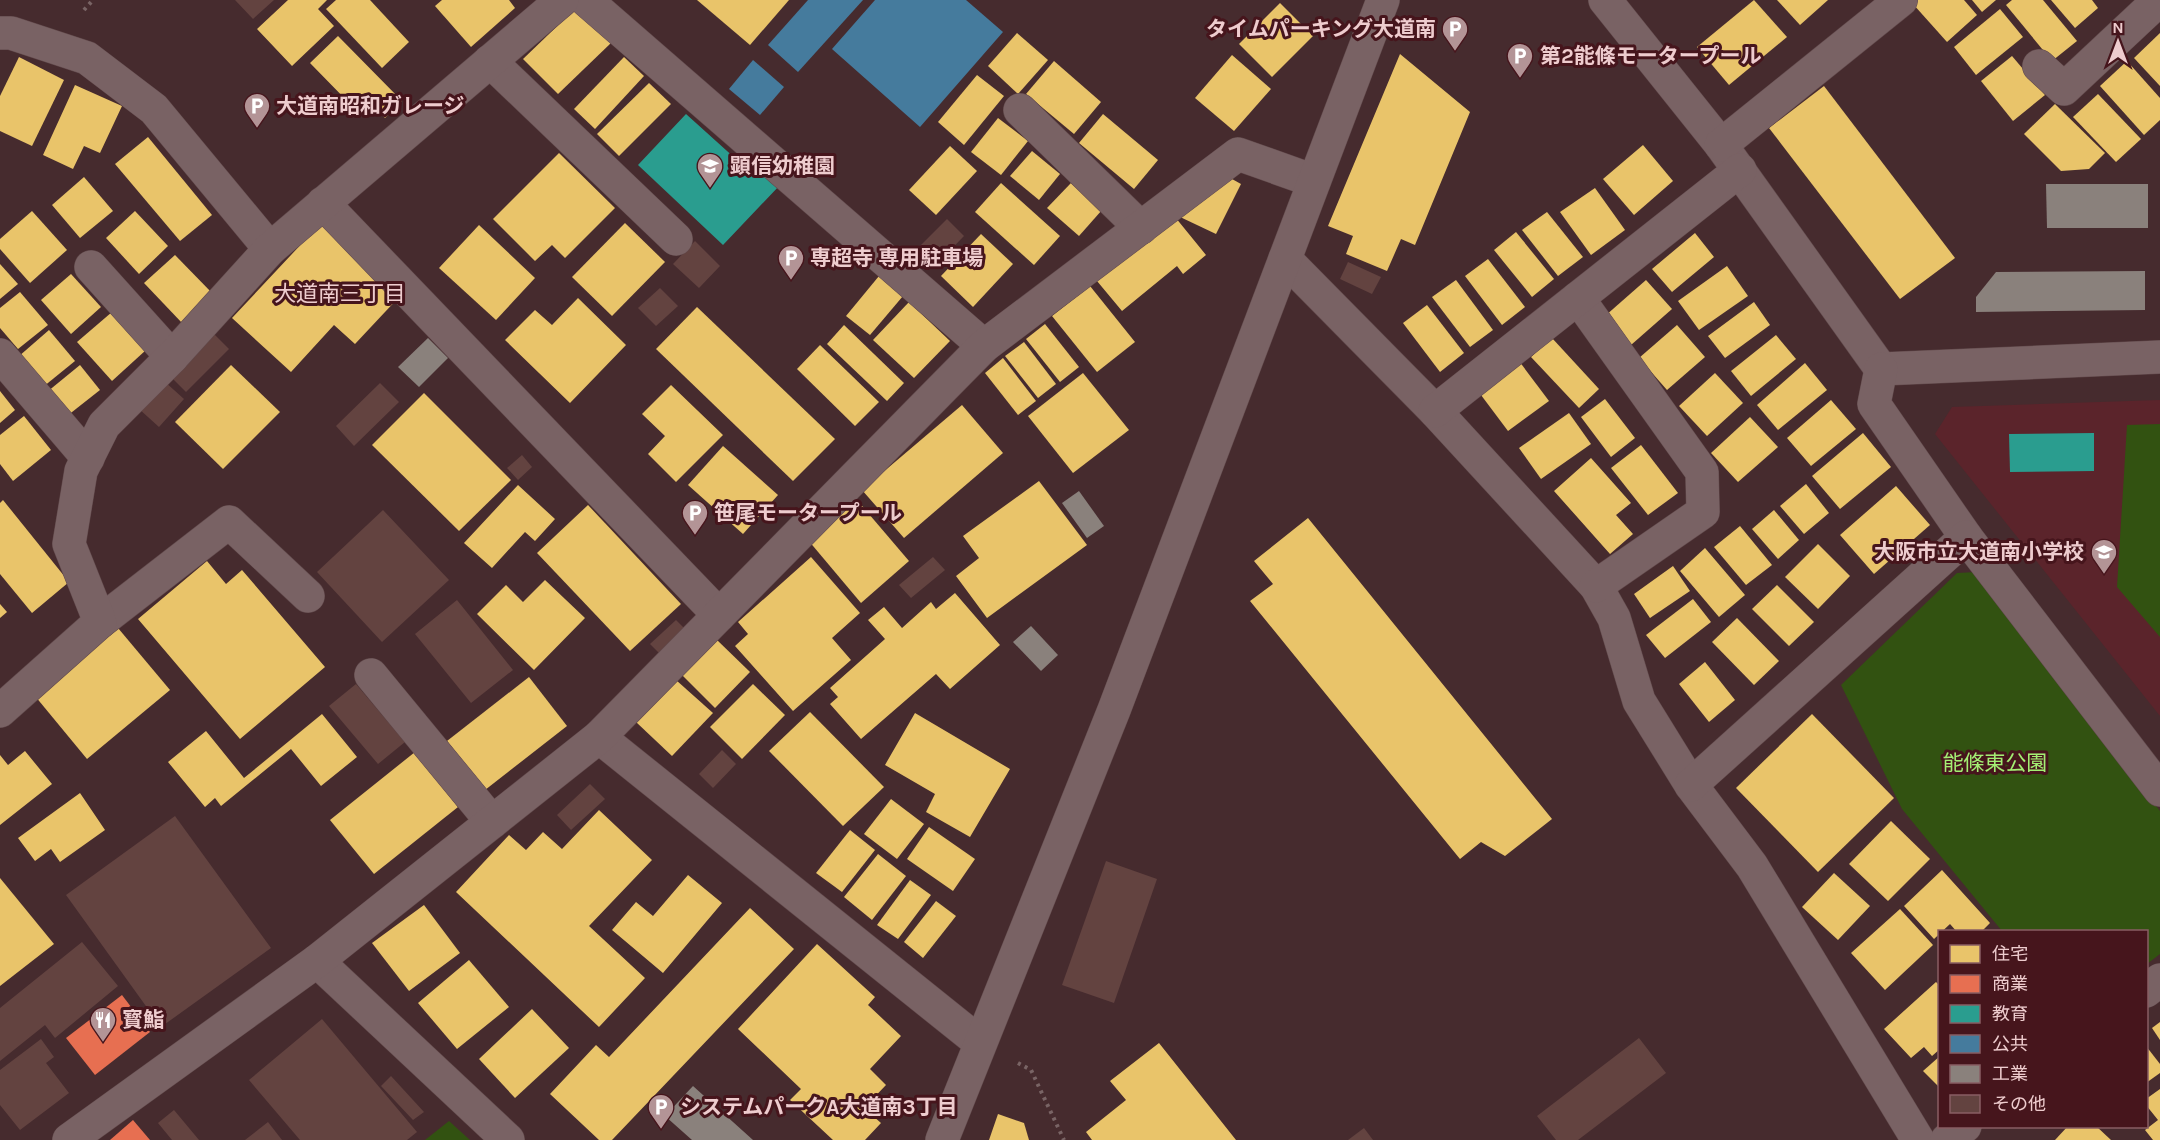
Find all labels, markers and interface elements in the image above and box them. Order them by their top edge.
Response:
north arrow [2088,12,2148,72]
parking icon: タイムパーキング大道南 [1440,14,1470,52]
place label: タイムパーキング大道南 [1206,17,1436,41]
text: N [2112,18,2124,37]
parking icon: 第2能條モータープール [1505,41,1535,79]
place label: 第2能條モータープール [1540,44,1761,68]
parking icon: 大道南昭和ガレージ [242,91,272,129]
place label: 大道南昭和ガレージ [276,94,465,118]
school or university icon: 顕信幼稚園 [695,151,725,189]
place label: 顕信幼稚園 [730,154,835,178]
parking icon: 専超寺 専用駐車場 [776,243,806,281]
place label: 専超寺 専用駐車場 [810,246,983,270]
district label: 大道南三丁目 [274,281,406,307]
parking icon: 笹尾モータープール [680,498,710,536]
place label: 笹尾モータープール [714,501,902,525]
school or university icon: 大阪市立大道南小学校 [2089,537,2119,575]
place label: 大阪市立大道南小学校 [1874,540,2084,564]
park label: 能條東公園 [1943,751,2048,775]
legend [1938,930,2148,1128]
text: 住宅 [1992,943,2028,965]
text: 商業 [1992,973,2028,995]
text: 教育 [1992,1003,2028,1025]
restaurant icon: 寳鮨 [88,1005,118,1043]
place label: 寳鮨 [122,1008,164,1032]
text: 公共 [1992,1033,2028,1055]
text: 工業 [1992,1063,2028,1085]
parking icon: システムパークA大道南3丁目 [646,1092,676,1130]
text: その他 [1992,1093,2046,1115]
place label: システムパークA大道南3丁目 [680,1095,958,1119]

